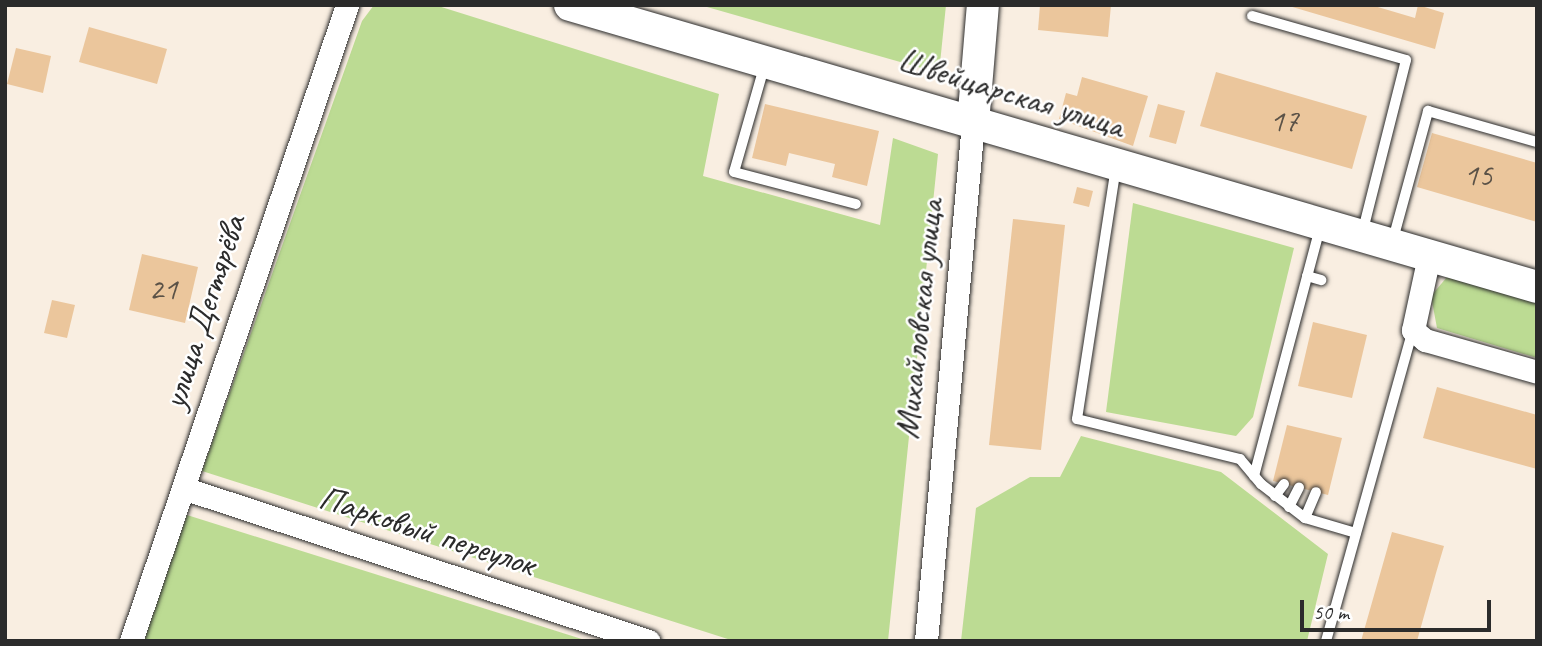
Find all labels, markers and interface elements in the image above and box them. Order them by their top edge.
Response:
street label: Швейцарская улица [892,39,1130,147]
house number: 17 [1270,102,1298,140]
house number: 15 [1464,156,1492,194]
street label: Михайловская улица [885,196,953,442]
street label: улица Дегтярёва [152,208,256,416]
house number: 21 [149,270,177,308]
street label: Парковый переулок [314,476,540,586]
scale bar [1304,586,1495,630]
text: 50 m [1313,599,1349,625]

